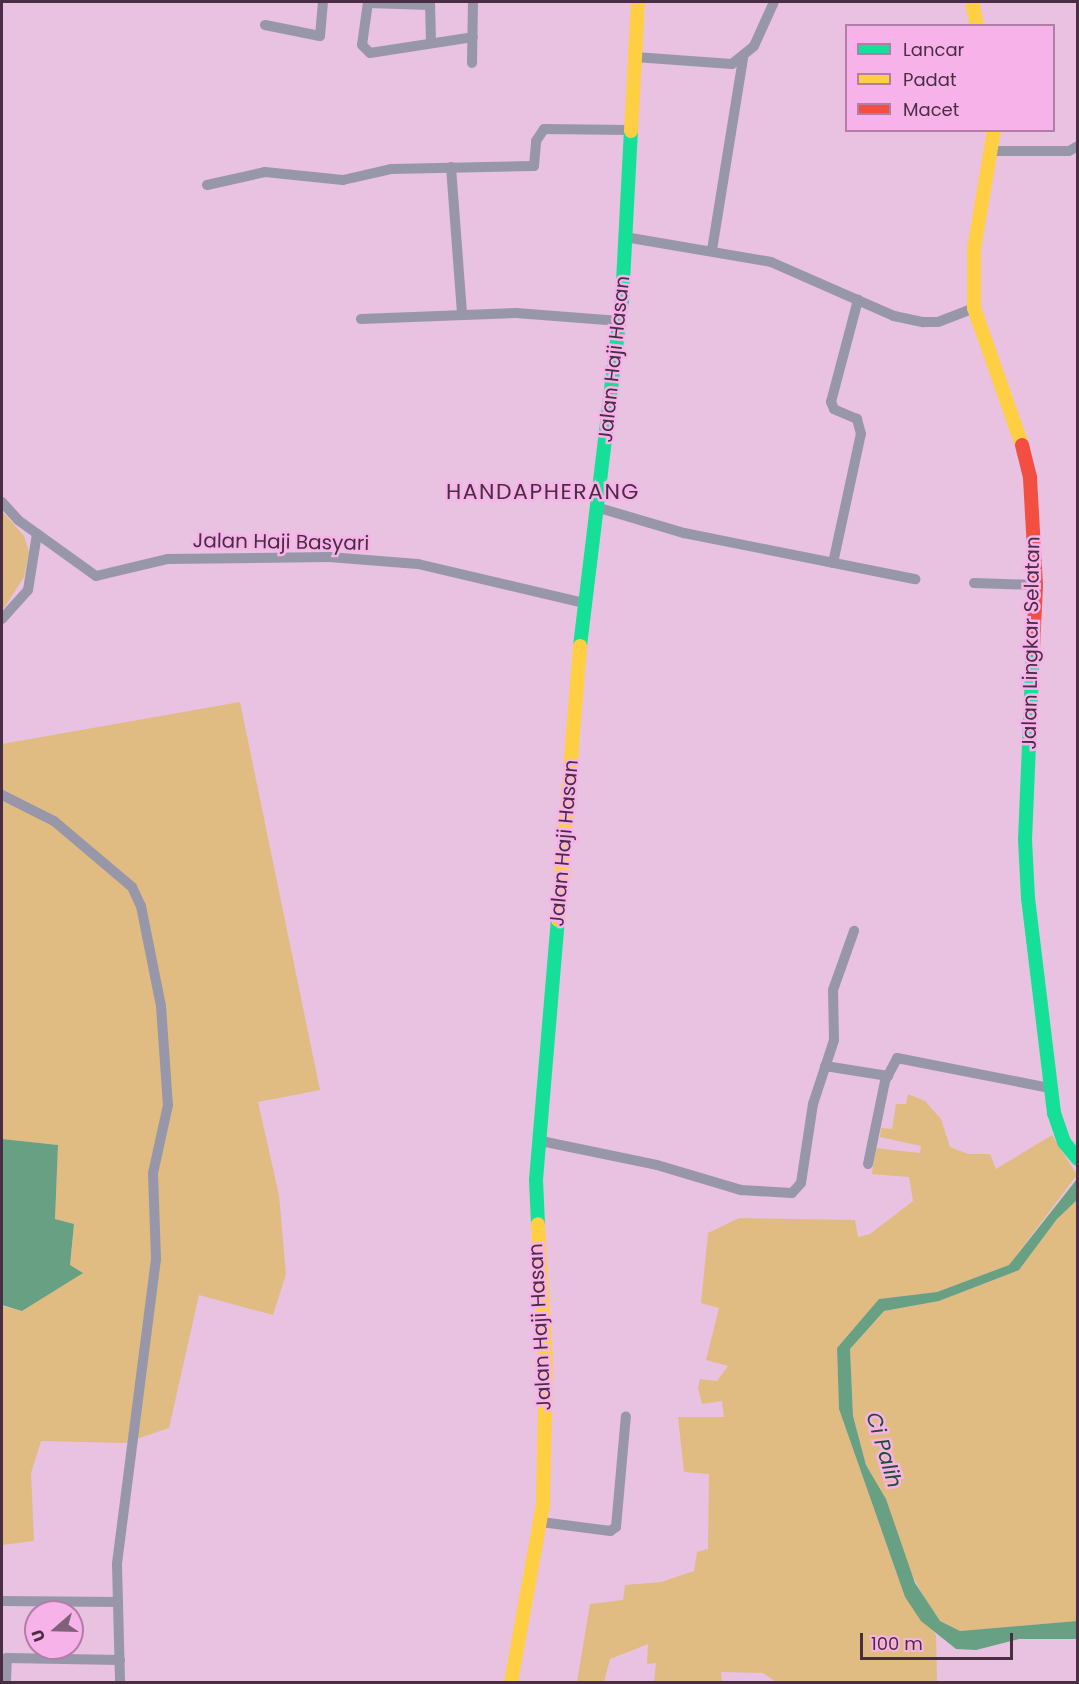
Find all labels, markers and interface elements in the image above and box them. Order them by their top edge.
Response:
legend [845,24,1055,132]
text: Lancar [903,37,964,62]
text: Padat [903,67,956,92]
text: Macet [903,97,959,122]
street label: Jalan Haji Hasan [593,275,635,443]
district label: HANDAPHERANG [446,479,640,505]
street label: Jalan Haji Basyari [192,528,370,556]
street label: Jalan Lingkar Selatan [1017,536,1045,750]
street label: Jalan Haji Hasan [545,759,583,927]
street label: Jalan Haji Hasan [524,1243,556,1411]
water label: Ci Palih [861,1409,907,1491]
north arrow [24,1600,84,1660]
scale bar [863,1621,1016,1659]
text: U [26,1626,51,1645]
text: 100 m [871,1631,923,1656]

